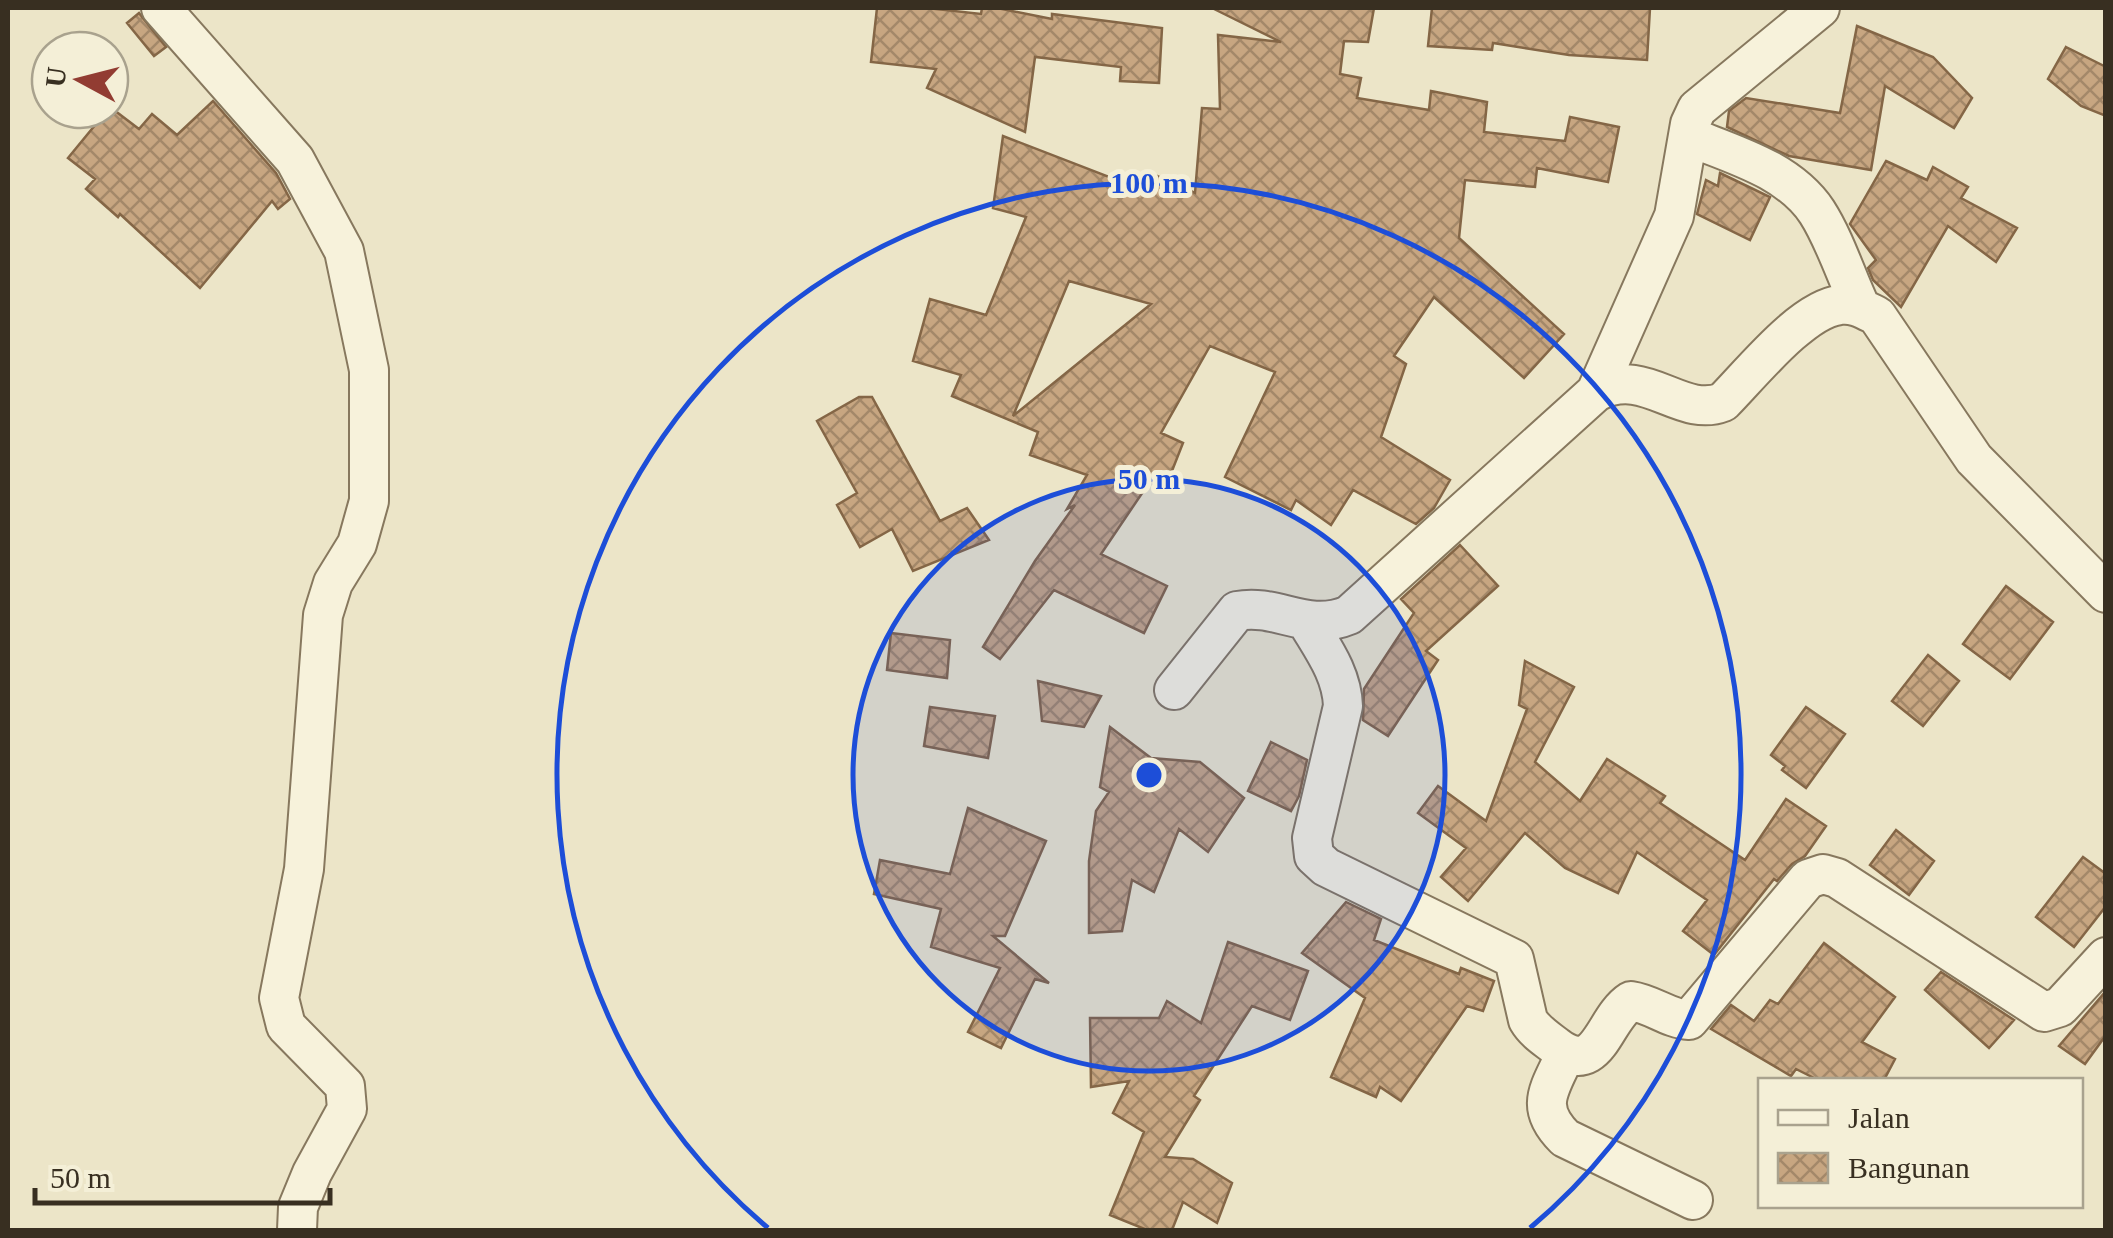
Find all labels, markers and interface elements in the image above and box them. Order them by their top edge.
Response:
north arrow [30,30,130,130]
text: U [39,65,72,89]
text: 100 m [1110,166,1188,199]
text: 50 m [1118,462,1180,495]
centre of rings [1131,757,1167,793]
legend [1758,1078,2083,1208]
text: Jalan [1848,1101,1910,1134]
scale bar [35,1143,330,1205]
text: Bangunan [1848,1151,1970,1184]
text: 50 m [50,1161,111,1194]

